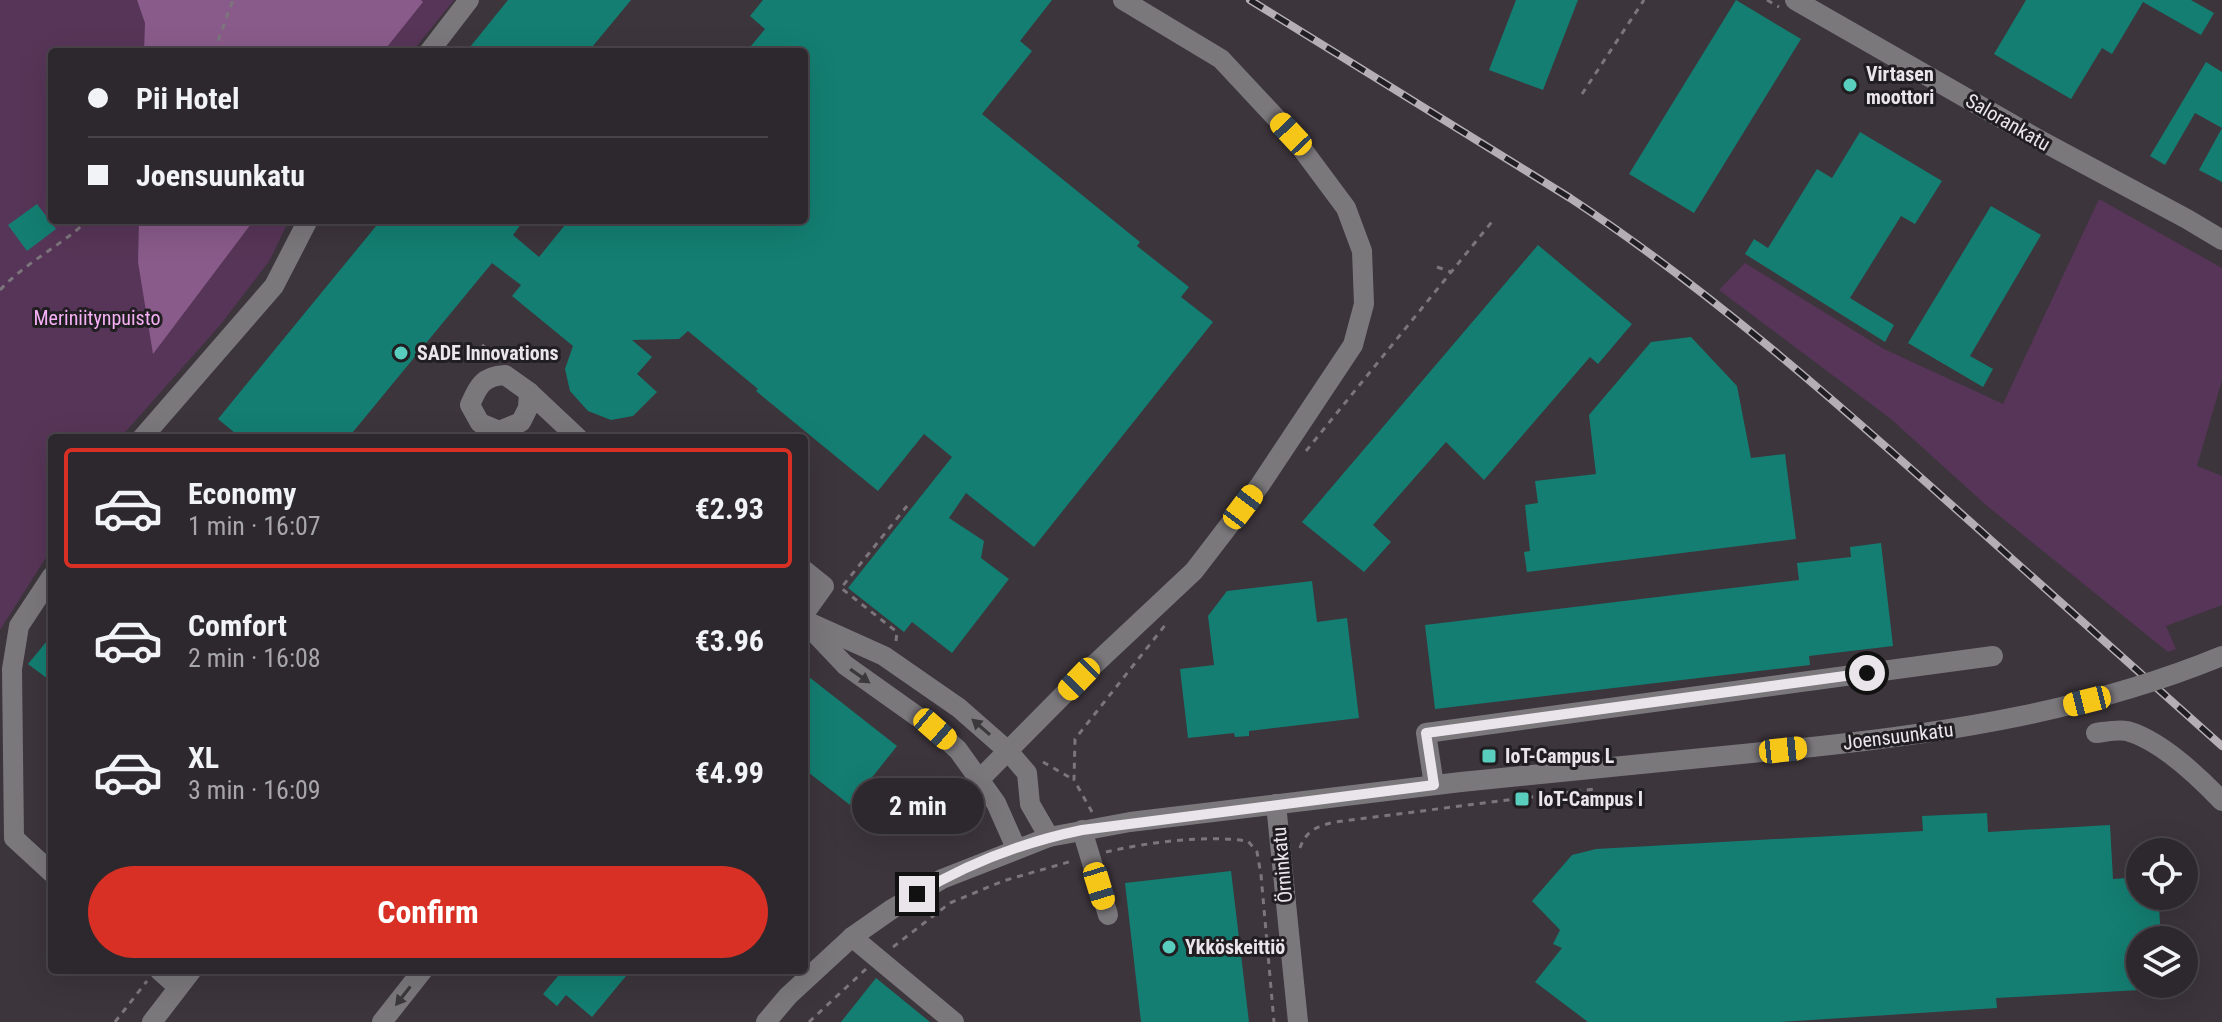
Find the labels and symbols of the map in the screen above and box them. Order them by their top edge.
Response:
place label: Virtasen moottori [1866,62,1934,109]
marker: Virtasen moottori [1841,76,1859,94]
street label: Salorankatu [1961,88,2055,156]
car [1266,108,1316,160]
park label: Meriniitynpuisto [34,306,160,330]
place label: SADE Innovations [417,341,559,365]
marker: SADE Innovations [392,344,410,362]
car [1219,481,1267,533]
car [1054,653,1104,705]
route start [1849,655,1885,691]
one-way arrow [850,668,871,683]
car [2061,684,2113,718]
car [909,704,961,754]
street label: Joensuunkatu [1841,717,1955,755]
one-way arrow [972,719,992,736]
car [1758,736,1808,764]
place label: IoT-Campus L [1505,744,1615,768]
marker: IoT-Campus L [1480,747,1498,765]
callout: 2 min [851,778,983,834]
place label: IoT-Campus I [1538,787,1643,811]
marker: IoT-Campus I [1513,790,1531,808]
street label: Örninkatu [1267,826,1297,904]
car [1081,860,1117,912]
route end [899,876,935,912]
place label: Ykköskeittiö [1185,935,1285,959]
marker: Ykköskeittiö [1160,938,1178,956]
one-way arrow [395,986,412,1006]

